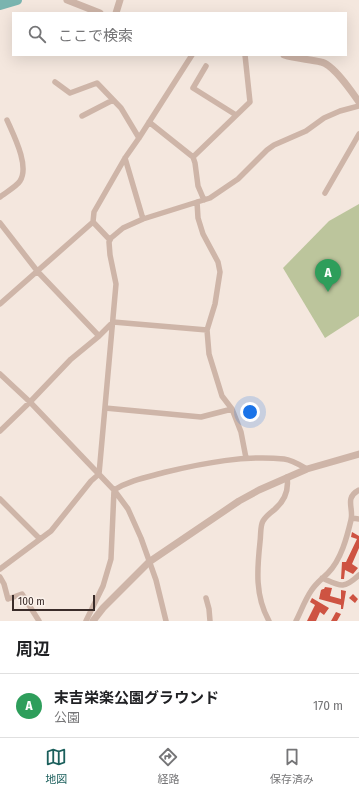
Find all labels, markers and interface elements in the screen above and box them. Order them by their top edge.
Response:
search box [12,12,347,56]
icon: search [26,23,48,45]
text: ここで検索 [58,27,133,45]
pin: A [315,259,341,292]
your location [240,402,260,422]
scale bar [12,593,95,612]
text: 100 m [18,595,45,608]
text: 周辺 [16,639,50,660]
text: 末吉栄楽公園グラウンド [54,689,219,707]
text: A [25,698,33,713]
text: 170 m [313,698,343,713]
text: 公園 [54,710,80,725]
tab: 地図 [45,746,67,786]
tab: 経路 [157,746,179,786]
tab: 保存済み [270,746,314,786]

